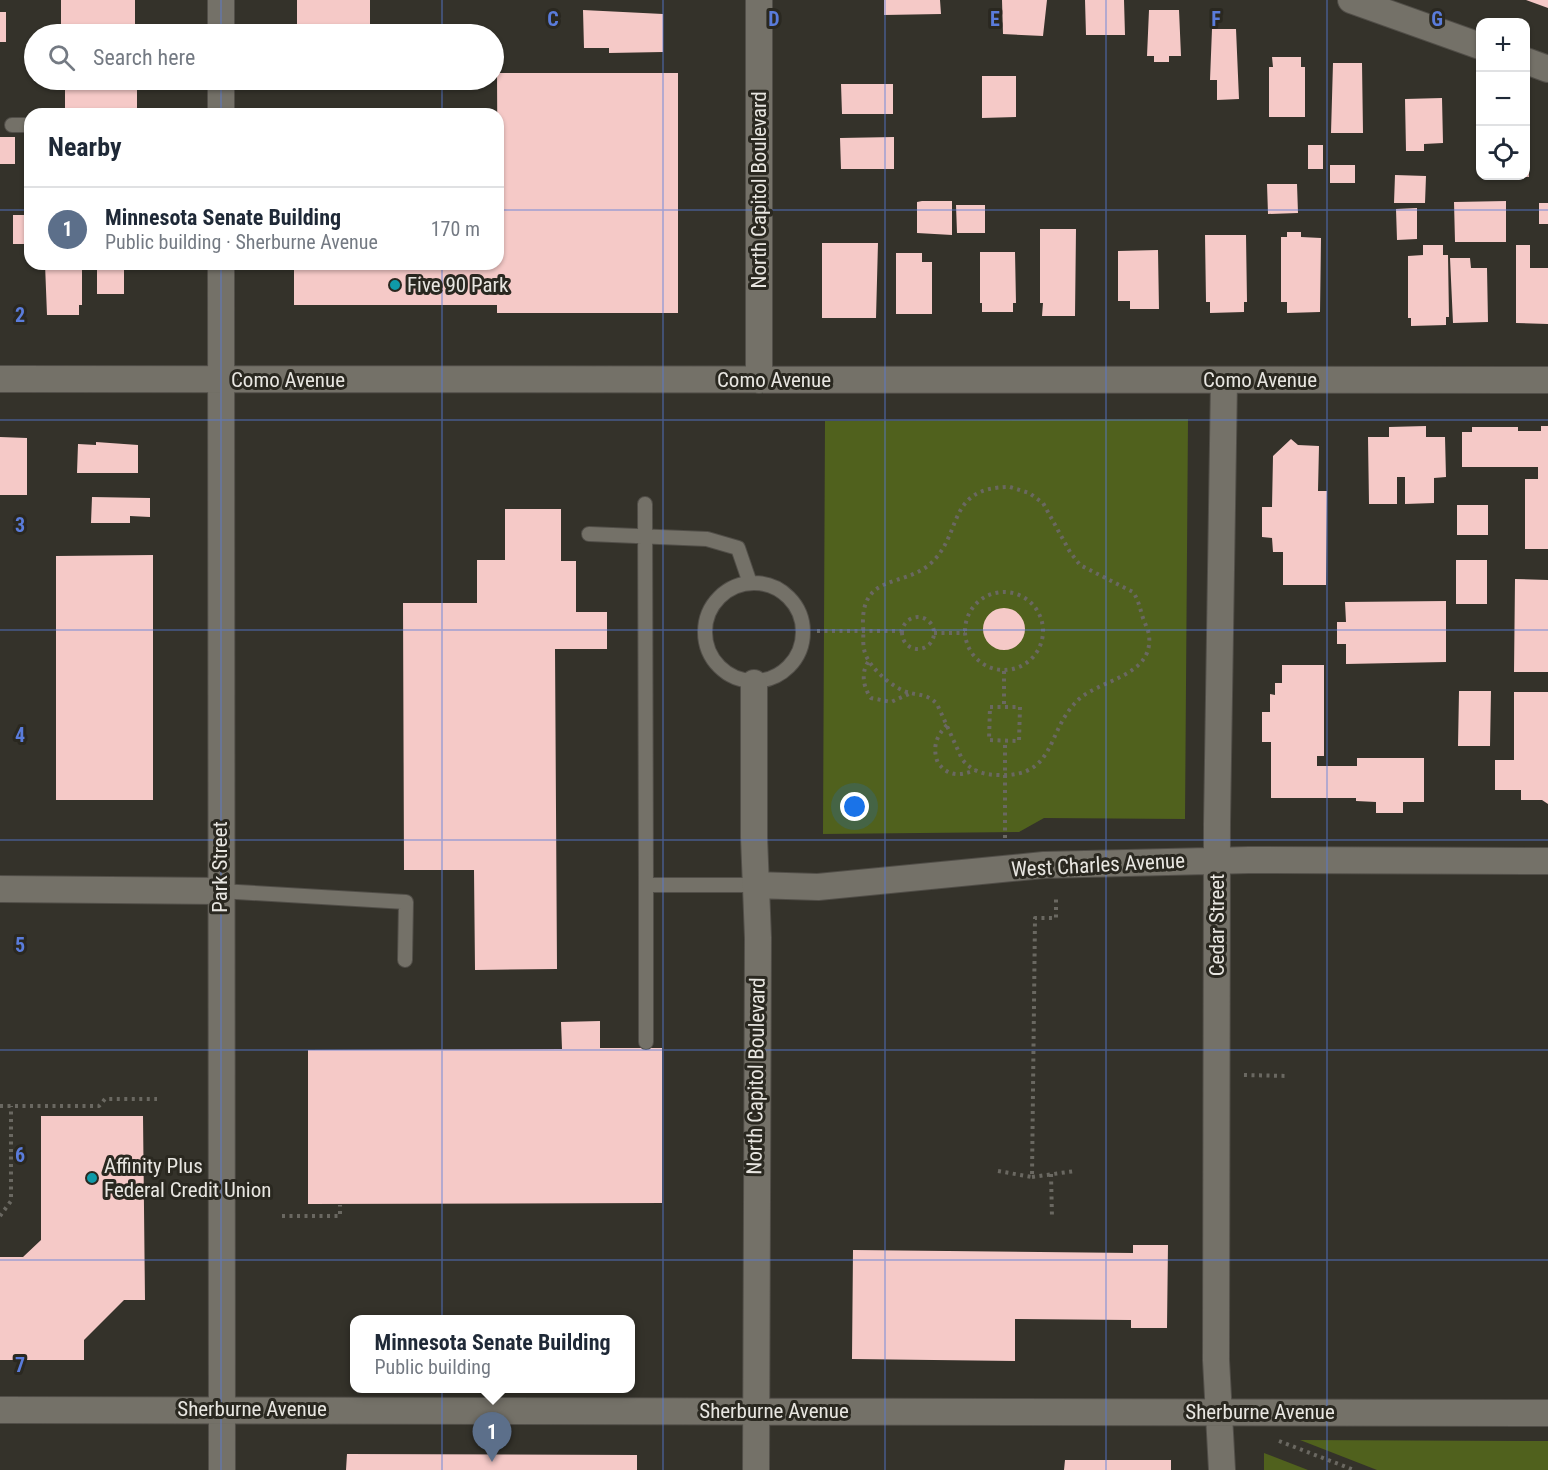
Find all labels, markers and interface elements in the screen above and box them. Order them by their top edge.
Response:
text: C [547,7,559,31]
text: D [768,7,780,31]
text: E [990,7,1000,31]
text: F [1211,7,1221,31]
text: G [1431,7,1443,31]
map controls [1476,18,1530,180]
button: + [1476,18,1530,72]
search box [24,24,504,90]
icon: search [45,41,78,74]
text: Search here [93,45,195,70]
button: − [1476,72,1530,126]
street label: North Capitol Boulevard [747,91,771,289]
button: locate [1476,126,1530,180]
text: Nearby [48,132,122,162]
text: Minnesota Senate Building [105,205,341,230]
text: 1 [62,217,73,241]
text: 170 m [431,217,480,241]
text: Public building · Sherburne Avenue [105,230,378,254]
place label: Five 90 Park [407,273,509,297]
marker: Five 90 Park [388,278,402,292]
text: 2 [15,303,25,327]
street label: Como Avenue [231,368,345,392]
street label: Como Avenue [717,368,831,392]
street label: Como Avenue [1203,368,1317,392]
text: 3 [15,513,25,537]
text: 4 [15,723,25,747]
your location [840,792,869,821]
street label: Park Street [208,821,232,913]
street label: West Charles Avenue [1010,848,1186,882]
street label: Cedar Street [1205,874,1229,976]
text: 5 [15,933,25,957]
street label: North Capitol Boulevard [742,977,770,1175]
text: 6 [15,1143,25,1167]
place label: Affinity Plus Federal Credit Union [104,1154,271,1202]
marker: Affinity Plus Federal Credit Union [85,1171,99,1185]
popup [350,1315,635,1393]
text: Minnesota Senate Building [374,1330,611,1355]
text: 7 [15,1353,25,1377]
text: Public building [374,1355,491,1379]
street label: Sherburne Avenue [177,1397,327,1421]
street label: Sherburne Avenue [699,1399,849,1423]
street label: Sherburne Avenue [1185,1400,1335,1424]
pin: 1 [472,1412,512,1462]

